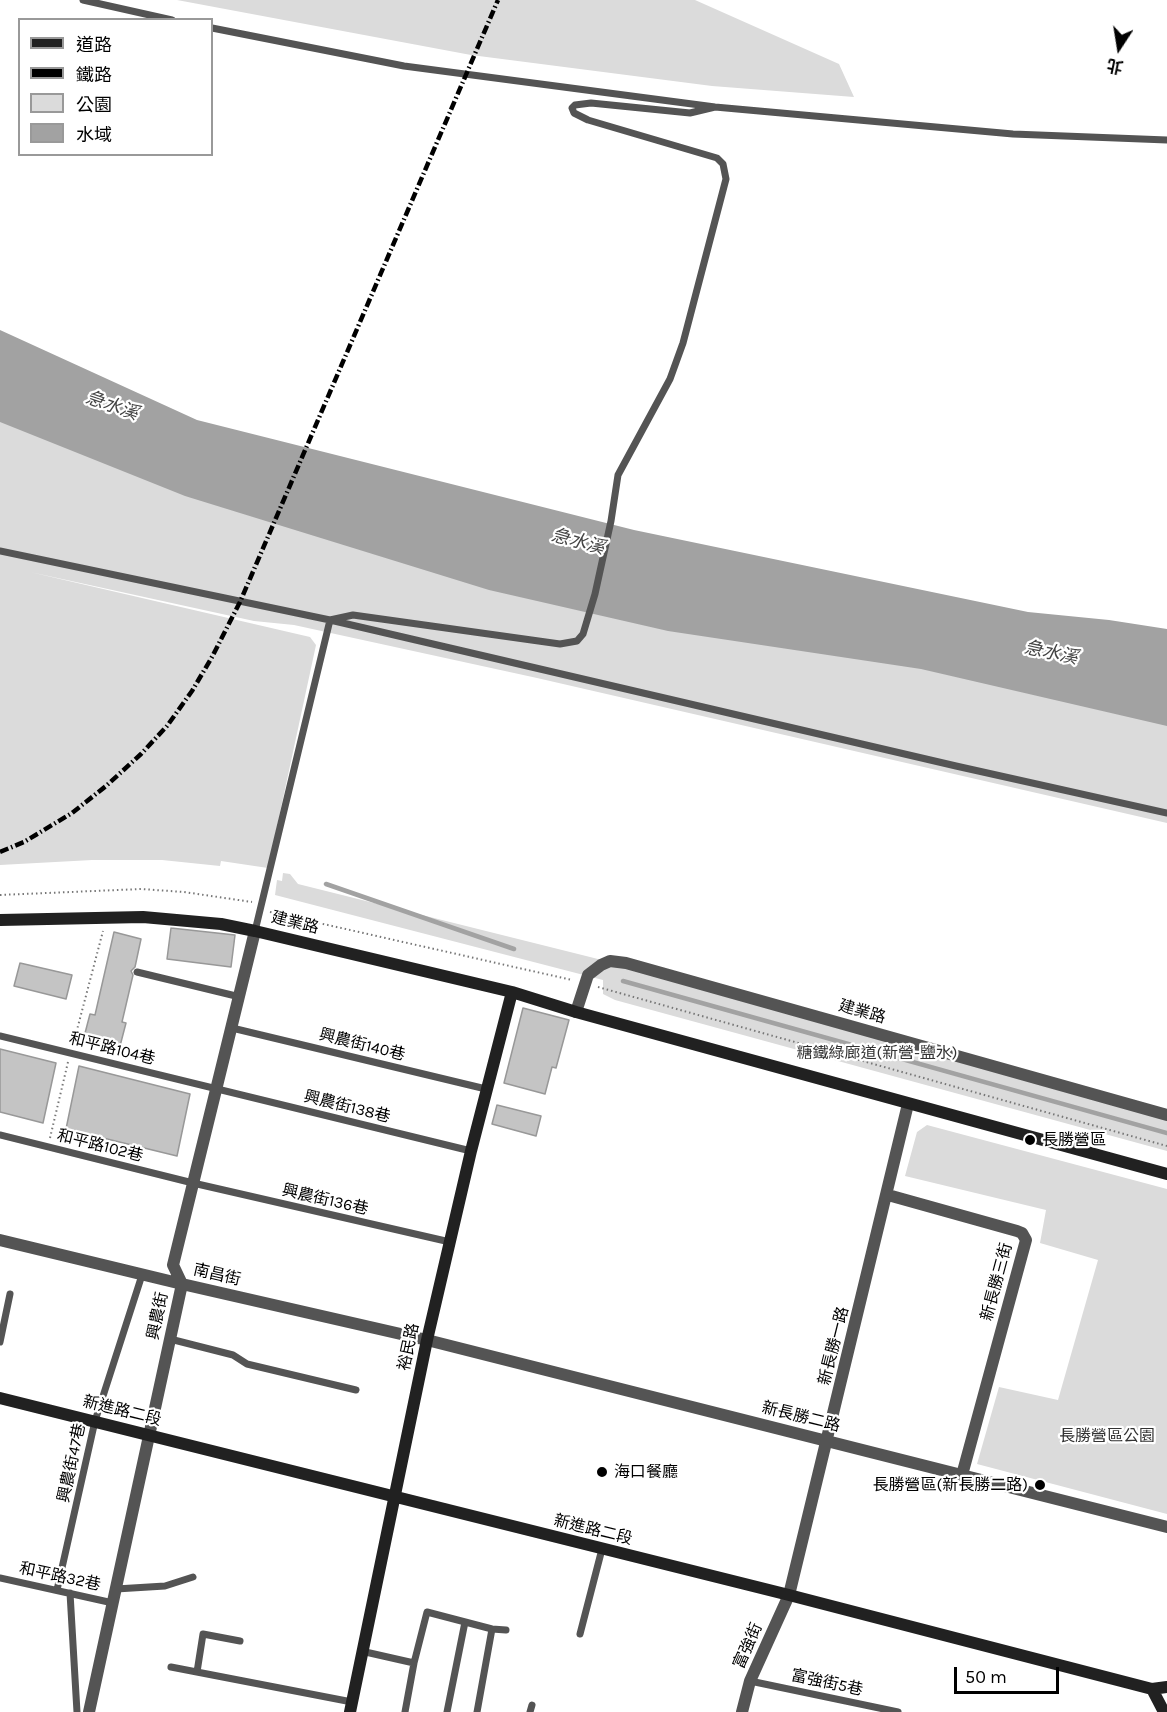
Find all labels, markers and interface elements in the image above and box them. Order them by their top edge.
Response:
legend [18,18,213,156]
north arrow [1089,18,1149,78]
text: 道路 [76,34,112,56]
text: 北 [1105,55,1125,77]
text: 鐵路 [76,64,112,86]
text: 公園 [76,94,112,116]
text: 水域 [76,124,112,146]
water label: 急水溪 [83,387,141,425]
water label: 急水溪 [549,525,607,559]
water label: 急水溪 [1022,637,1080,669]
street label: 建業路 [269,908,321,938]
street label: 建業路 [836,996,888,1028]
street label: 興農街140巷 [317,1025,407,1065]
street label: 和平路104巷 [67,1029,157,1069]
park label: 糖鐵綠廊道(新營-鹽水) [797,1043,957,1063]
street label: 興農街138巷 [302,1087,392,1127]
street label: 和平路102巷 [55,1126,145,1166]
place label: 長勝營區 [1042,1130,1106,1150]
marker: 長勝營區 [1023,1133,1037,1147]
street label: 興農街136巷 [280,1181,370,1219]
street label: 新長勝三街 [977,1241,1017,1323]
street label: 南昌街 [191,1260,243,1290]
street label: 興農街 [144,1291,172,1341]
street label: 新長勝一路 [815,1305,853,1387]
street label: 裕民路 [395,1322,423,1372]
street label: 新進路二段 [81,1392,163,1430]
street label: 新長勝二路 [760,1398,842,1436]
street label: 興農街47巷 [54,1422,90,1504]
park label: 長勝營區公園 [1059,1426,1155,1446]
place label: 海口餐廳 [614,1462,678,1482]
marker: 海口餐廳 [595,1465,609,1479]
place label: 長勝營區(新長勝二路) [873,1475,1028,1495]
marker: 長勝營區(新長勝二路) [1033,1478,1047,1492]
street label: 新進路二段 [552,1511,634,1549]
street label: 和平路32巷 [18,1559,102,1595]
street label: 富強街 [729,1620,767,1672]
scale bar [957,1655,1062,1693]
street label: 富強街5巷 [789,1666,865,1700]
text: 50 m [965,1666,1007,1688]

